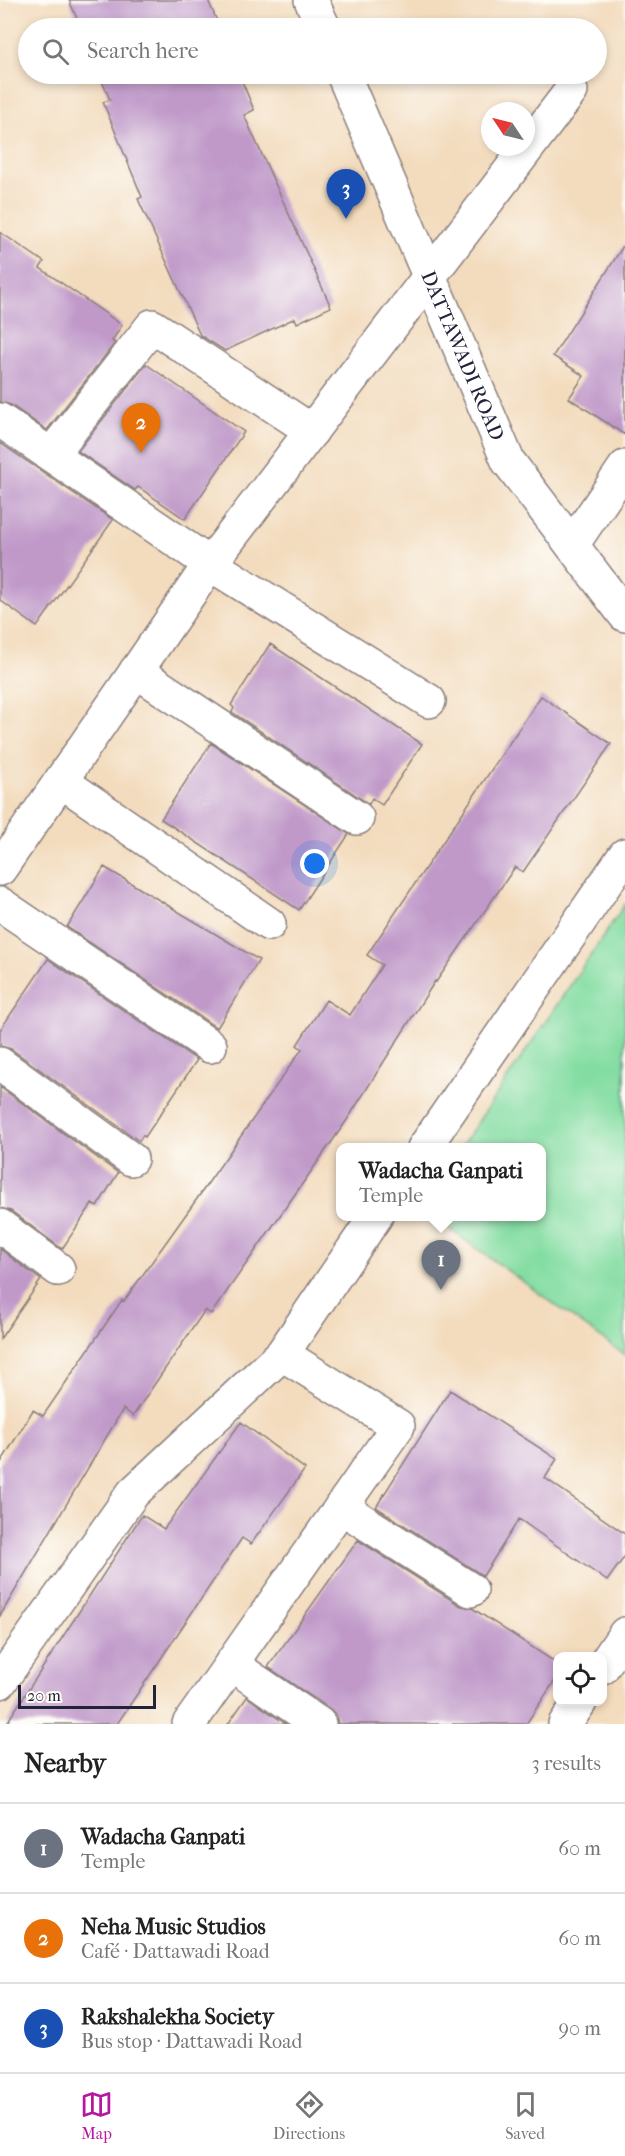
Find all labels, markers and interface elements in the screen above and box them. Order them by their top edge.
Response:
search box [18,18,607,84]
icon: search [39,35,72,68]
text: Search here [87,38,199,64]
north arrow [481,102,535,156]
pin: 3 [326,170,366,219]
street label: DATTAWADI ROAD [417,267,509,444]
pin: 2 [122,404,160,453]
your location [300,849,329,878]
popup [336,1143,546,1221]
text: Wadacha Ganpati [359,1158,523,1184]
text: Temple [359,1184,423,1207]
pin: 1 [422,1240,460,1290]
map controls [553,1652,607,1706]
button: locate [553,1652,607,1706]
scale bar [18,1682,156,1710]
text: 20 m [27,1686,61,1705]
text: Nearby [24,1748,106,1779]
text: 3 results [532,1752,601,1775]
text: Wadacha Ganpati [81,1824,245,1850]
text: 1 [40,1837,47,1860]
text: 60 m [558,1837,601,1860]
text: Temple [81,1850,145,1873]
text: Neha Music Studios [81,1914,266,1940]
text: 2 [38,1927,49,1950]
text: 60 m [558,1927,601,1950]
text: Café · Dattawadi Road [81,1940,270,1963]
text: Rakshalekha Society [81,2004,274,2030]
text: 3 [39,2017,48,2040]
text: 90 m [559,2017,601,2040]
text: Bus stop · Dattawadi Road [81,2030,302,2053]
tab: Map [80,2088,113,2143]
tab: Directions [273,2088,345,2143]
tab: Saved [505,2088,545,2143]

